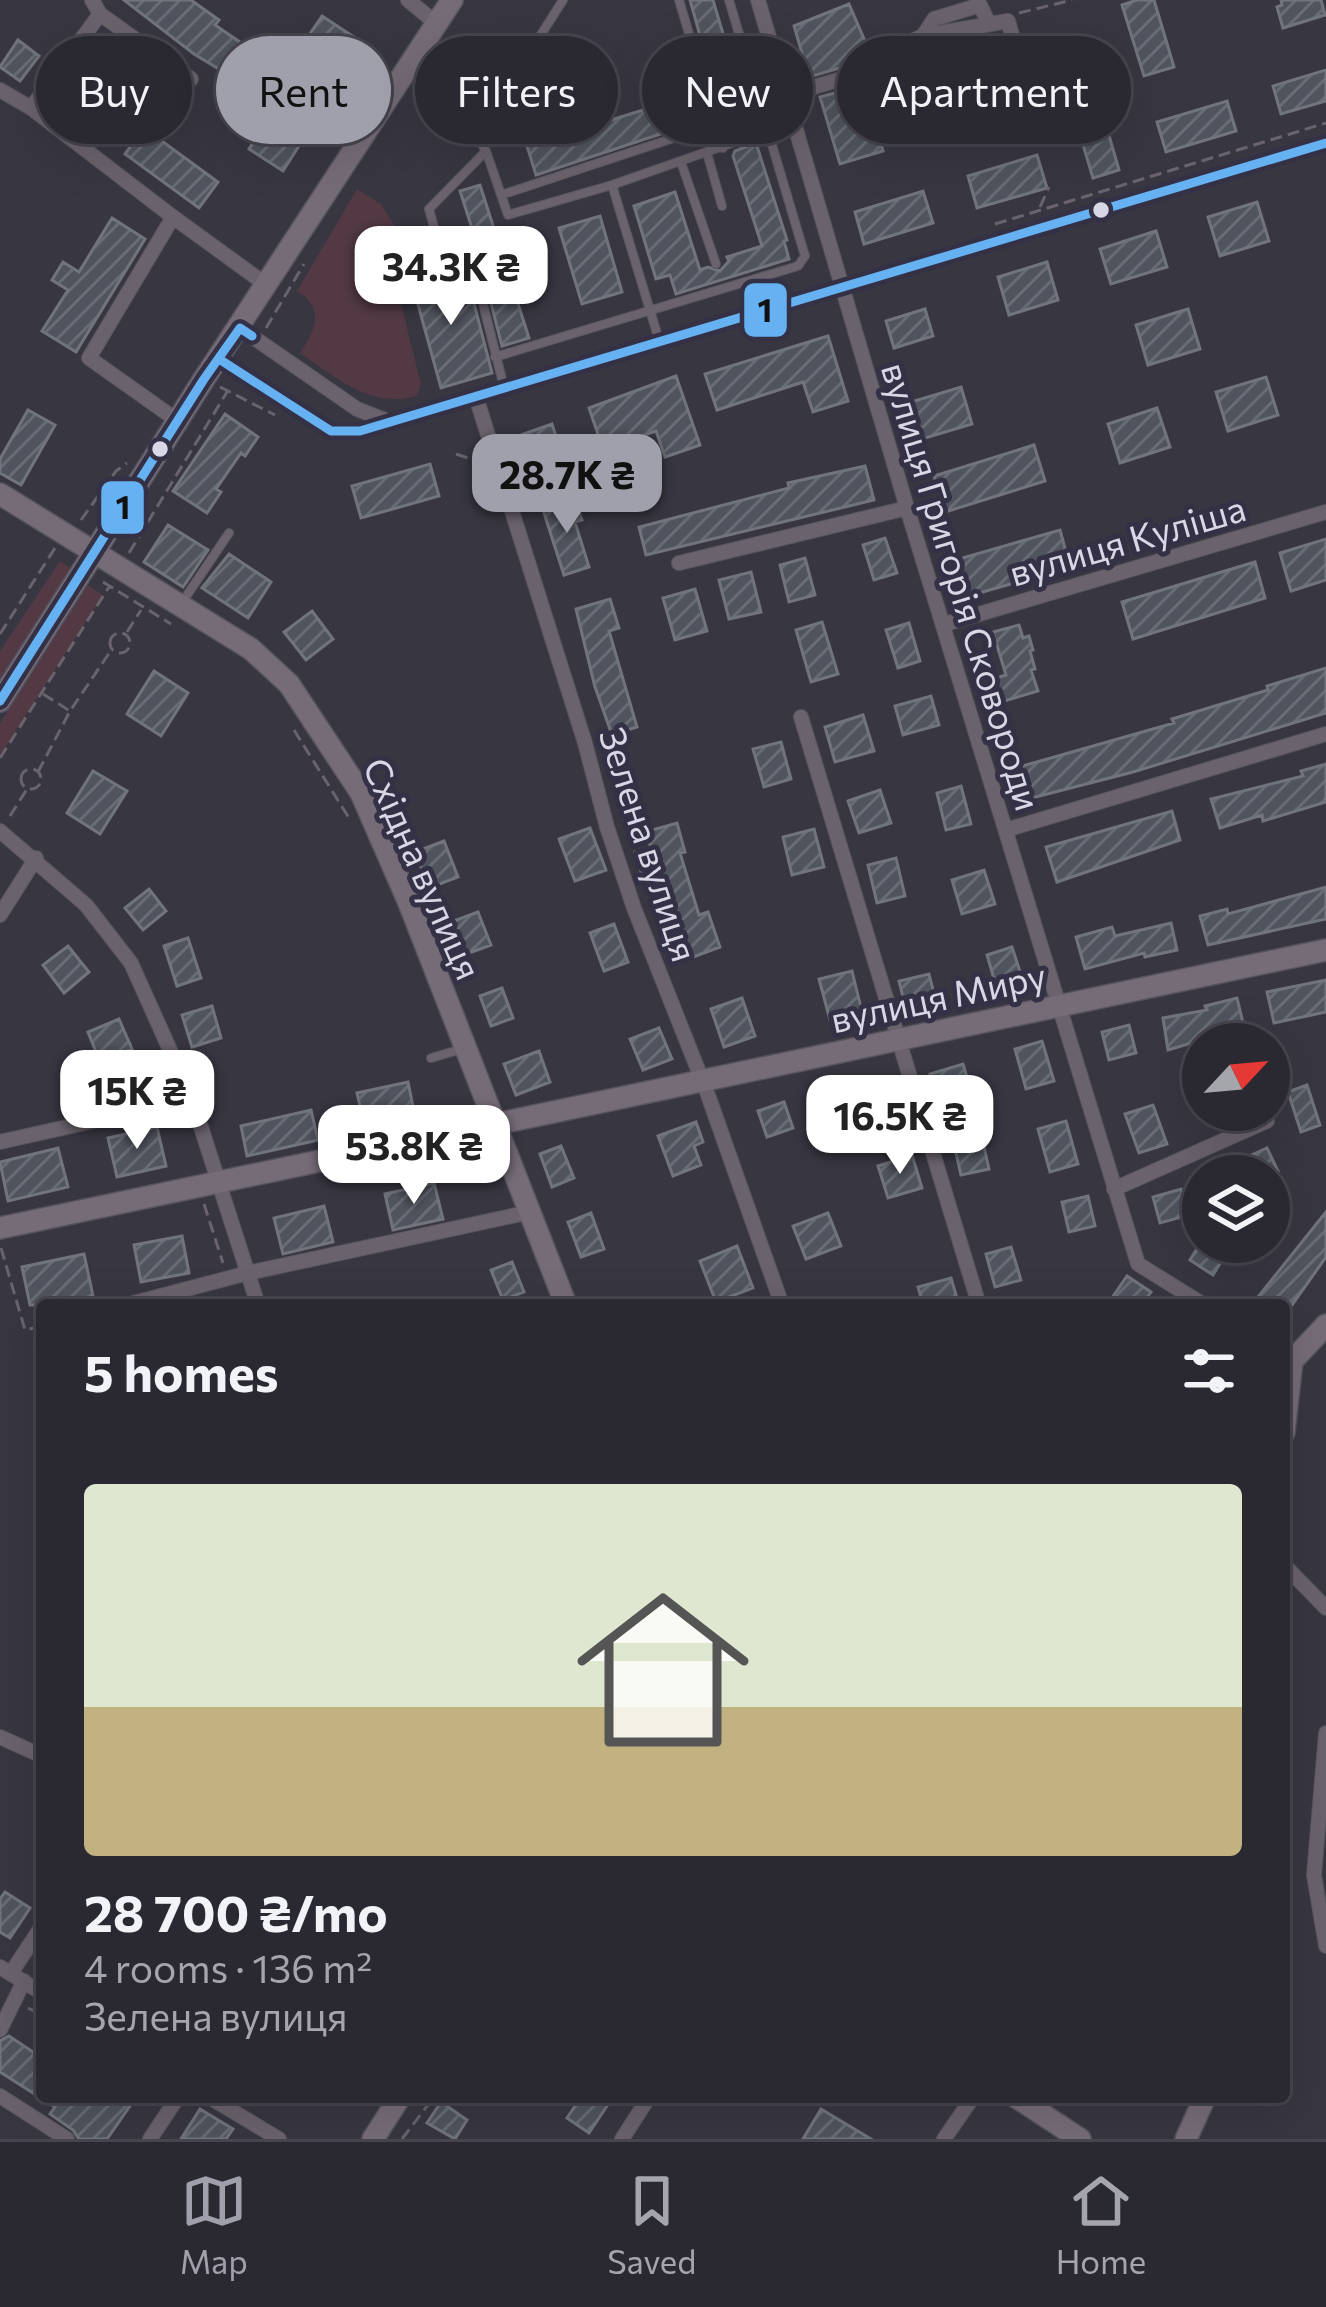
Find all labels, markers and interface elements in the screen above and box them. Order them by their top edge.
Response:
chip: Buy [36,36,192,144]
chip: Rent [216,36,391,144]
chip: Filters [415,36,618,144]
chip: New [642,36,813,144]
chip: Apartment [837,36,1131,144]
unlabelled marker [1090,199,1112,221]
pin: 34.3K ₴ [340,226,562,328]
text: 34.3K ₴ [382,241,520,289]
line badge: 1 [742,281,789,339]
text: 1 [758,288,772,329]
street label: вулиця Григорія Сковороди [874,357,1052,815]
pin: 28.7K ₴ [456,434,678,536]
unlabelled marker [149,438,171,460]
text: 28.7K ₴ [499,449,635,497]
line badge: 1 [99,479,146,536]
street label: вулиця Куліша [1004,484,1250,594]
text: 1 [116,485,130,526]
street label: Зелена вулиця [592,722,708,966]
street label: Східна вулиця [356,750,492,986]
street label: вулиця Миру [826,952,1050,1040]
north arrow [1182,1023,1290,1131]
map controls [1182,1023,1290,1263]
pin: 15K ₴ [53,1050,221,1152]
text: 15K ₴ [87,1065,187,1113]
pin: 16.5K ₴ [789,1075,1011,1177]
text: 16.5K ₴ [833,1090,967,1138]
pin: 53.8K ₴ [303,1105,525,1207]
text: 53.8K ₴ [345,1120,483,1168]
button: layers [1182,1155,1290,1263]
icon: filters [1176,1338,1242,1404]
text: 5 homes [84,1340,279,1403]
icon: home [555,1562,771,1778]
text: 28 700 ₴/mo [84,1880,388,1943]
text: 4 rooms · 136 m² [84,1943,372,1991]
text: Зелена вулиця [84,1991,347,2039]
tab: Map [180,2168,248,2281]
tab: Saved [607,2168,696,2281]
tab: Home [1056,2168,1146,2281]

